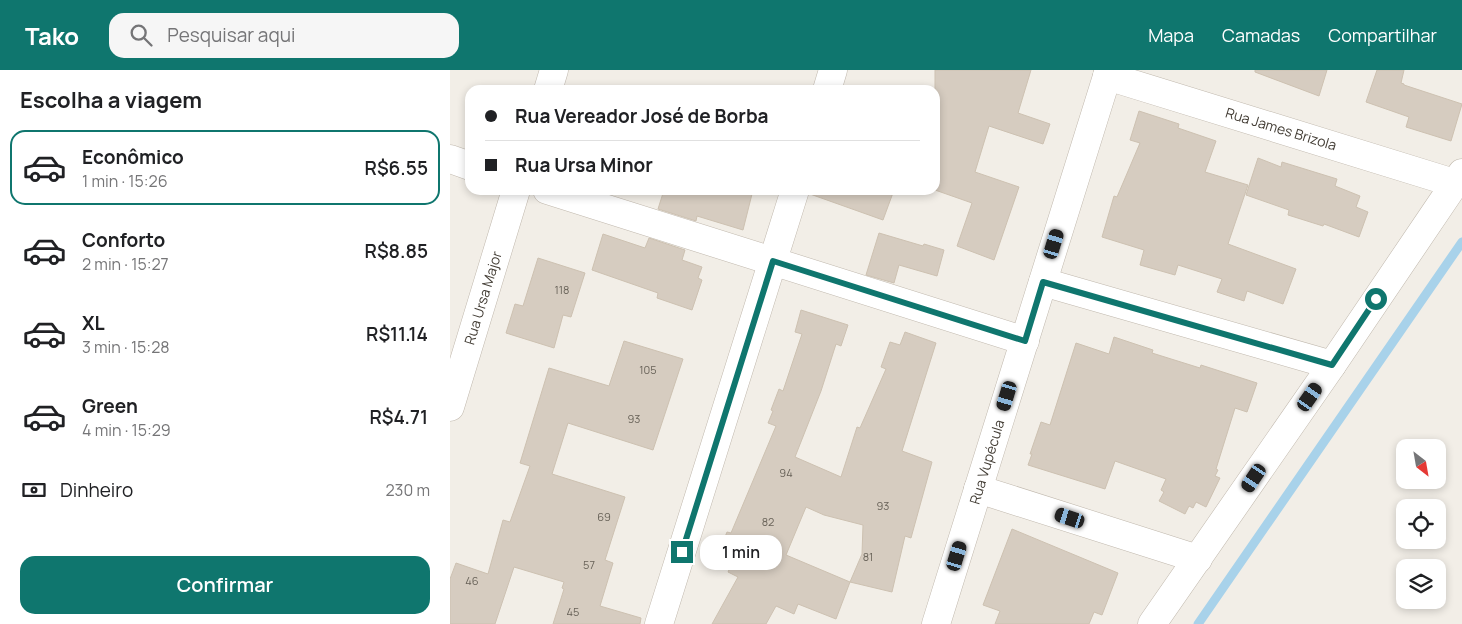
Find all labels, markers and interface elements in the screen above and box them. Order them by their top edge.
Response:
search box [109,13,459,58]
text: Tako [25,19,79,52]
icon: search [127,21,155,49]
text: Pesquisar aqui [167,22,295,48]
text: Mapa [1148,23,1194,47]
text: Camadas [1222,23,1300,47]
text: Compartilhar [1328,23,1437,47]
text: Escolha a viagem [20,85,202,115]
text: Rua Vereador José de Borba [515,103,769,129]
street label: Rua James Brizola [1223,103,1339,154]
text: Econômico [82,144,184,170]
icon: car [22,145,67,190]
text: Rua Ursa Minor [515,152,653,178]
text: R$6.55 [365,155,428,181]
text: 1 min · 15:26 [82,170,168,192]
text: Conforto [82,227,165,253]
car [1042,227,1065,261]
icon: car [22,228,67,273]
text: R$8.85 [365,238,428,264]
street label: Rua Ursa Major [459,249,506,347]
text: 2 min · 15:27 [82,253,169,275]
house number: 118 [555,282,569,297]
route start [1365,288,1387,310]
text: XL [82,310,105,336]
icon: car [22,311,67,356]
text: R$11.14 [366,321,428,347]
text: 3 min · 15:28 [82,336,170,358]
house number: 105 [639,362,657,377]
car [995,379,1018,413]
car [1295,380,1324,414]
text: Green [82,393,138,419]
icon: car [22,394,67,439]
text: R$4.71 [369,404,428,430]
house number: 93 [628,411,640,426]
street label: Rua Vupécula [965,417,1008,507]
text: 4 min · 15:29 [82,419,171,441]
north arrow [1396,439,1446,489]
map controls [1396,439,1446,609]
car [1239,461,1268,495]
house number: 94 [779,465,793,480]
icon: cash [20,476,48,504]
text: Dinheiro [60,477,133,503]
text: 230 m [386,479,430,501]
house number: 93 [877,498,889,513]
button: locate [1396,499,1446,549]
car [1053,506,1086,530]
house number: 69 [597,509,611,524]
house number: 82 [762,514,774,529]
callout: 1 min [700,534,782,570]
car [945,539,968,573]
route end [671,541,693,563]
text: 1 min [722,541,760,563]
house number: 81 [863,549,873,564]
button: Confirmar [20,556,430,614]
house number: 57 [583,557,595,572]
button: layers [1396,559,1446,609]
house number: 46 [465,573,479,588]
house number: 45 [567,604,579,619]

